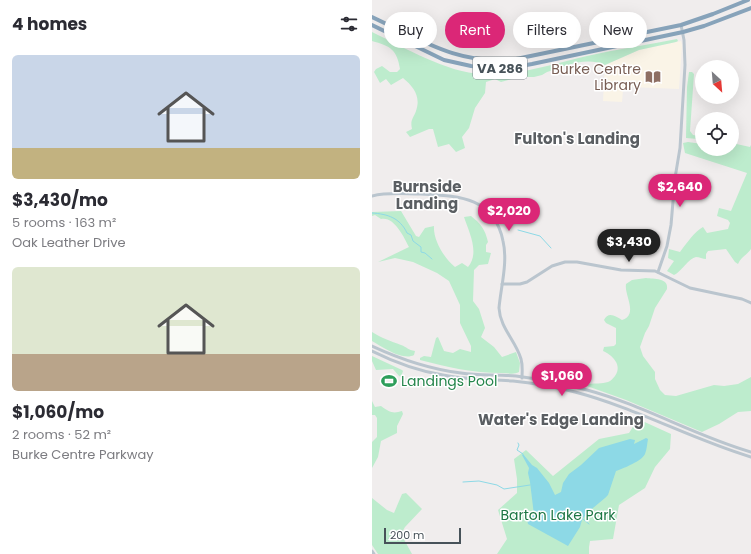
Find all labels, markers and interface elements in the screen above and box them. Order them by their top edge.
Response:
text: 4 homes [12,12,87,36]
chip: Buy [384,12,437,48]
chip: Rent [445,12,505,48]
chip: Filters [513,12,581,48]
chip: New [589,12,647,48]
icon: filters [338,13,360,35]
road number: VA 286 [473,57,527,79]
place label: Burke Centre Library [551,59,641,95]
north arrow [695,60,739,104]
map controls [695,60,739,156]
library icon: Burke Centre Library [644,68,662,86]
icon: home [150,81,222,153]
button: locate [695,112,739,156]
district label: Fulton's Landing [514,128,640,149]
pin: $2,640 [647,174,713,208]
district label: Burnside Landing [393,176,461,214]
text: $2,640 [657,177,703,196]
text: $3,430/mo [12,188,108,212]
pin: $2,020 [476,198,542,232]
text: $2,020 [487,201,531,220]
text: 5 rooms · 163 m² [12,213,116,232]
pin: $3,430 [596,229,662,263]
text: $3,430 [606,232,652,251]
text: Oak Leather Drive [12,233,126,252]
icon: home [150,293,222,365]
pin: $1,060 [529,363,595,397]
text: $1,060 [541,366,583,385]
place label: Landings Pool [401,371,497,391]
sports icon: Landings Pool [380,372,398,390]
text: $1,060/mo [12,400,104,424]
district label: Water's Edge Landing [478,409,644,430]
text: 2 rooms · 52 m² [12,425,111,444]
text: Burke Centre Parkway [12,445,154,464]
park label: Barton Lake Park [500,505,616,525]
scale bar [384,526,461,545]
text: 200 m [390,527,424,543]

